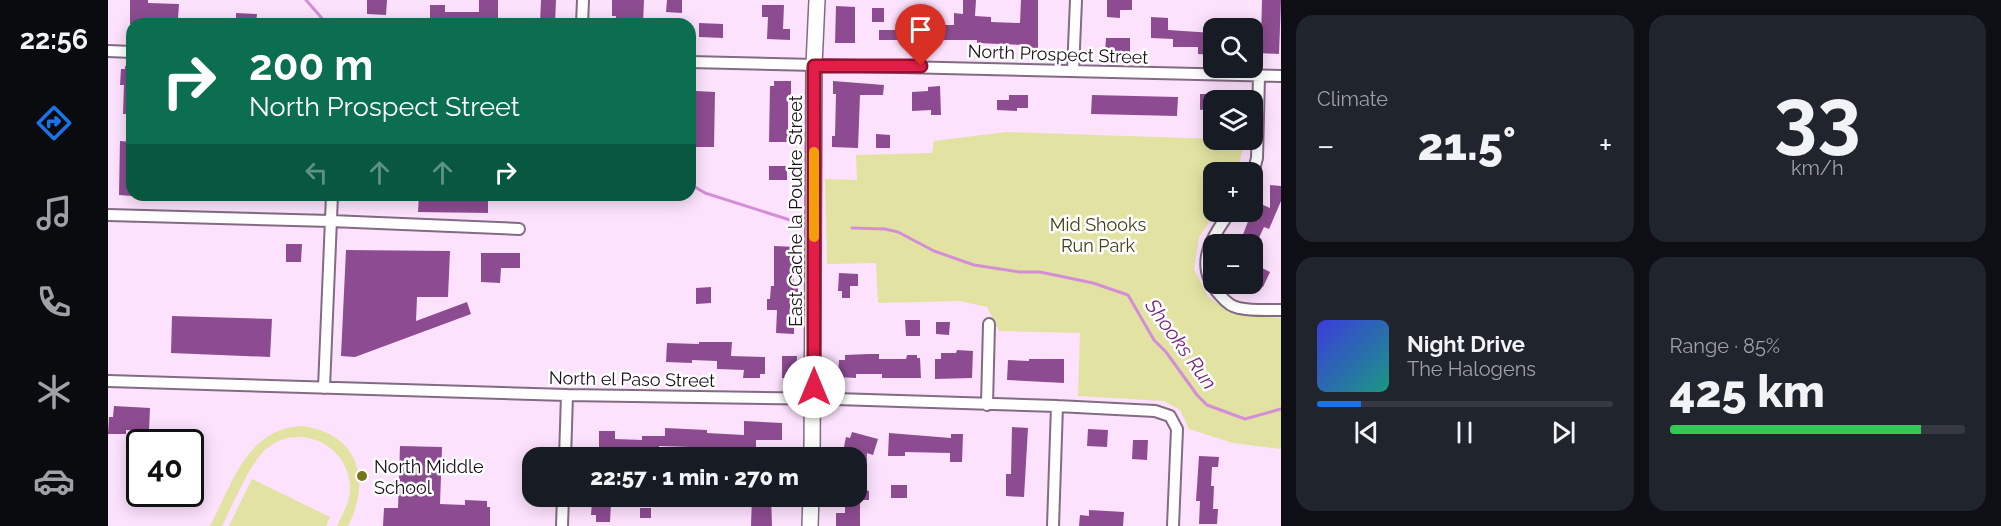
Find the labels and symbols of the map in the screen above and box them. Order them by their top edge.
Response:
pin [895,4,946,66]
street label: North Prospect Street [967,40,1149,68]
street label: East Cache la Poudre Street [785,95,806,327]
park label: Mid Shooks Run Park [1050,214,1147,256]
water label: Shooks Run [1140,293,1222,394]
position arrow [782,355,846,419]
street label: North el Paso Street [549,367,715,391]
speed limit sign: 40 [126,429,204,507]
place label: North Middle School [374,456,484,498]
marker: North Middle School [355,469,369,483]

